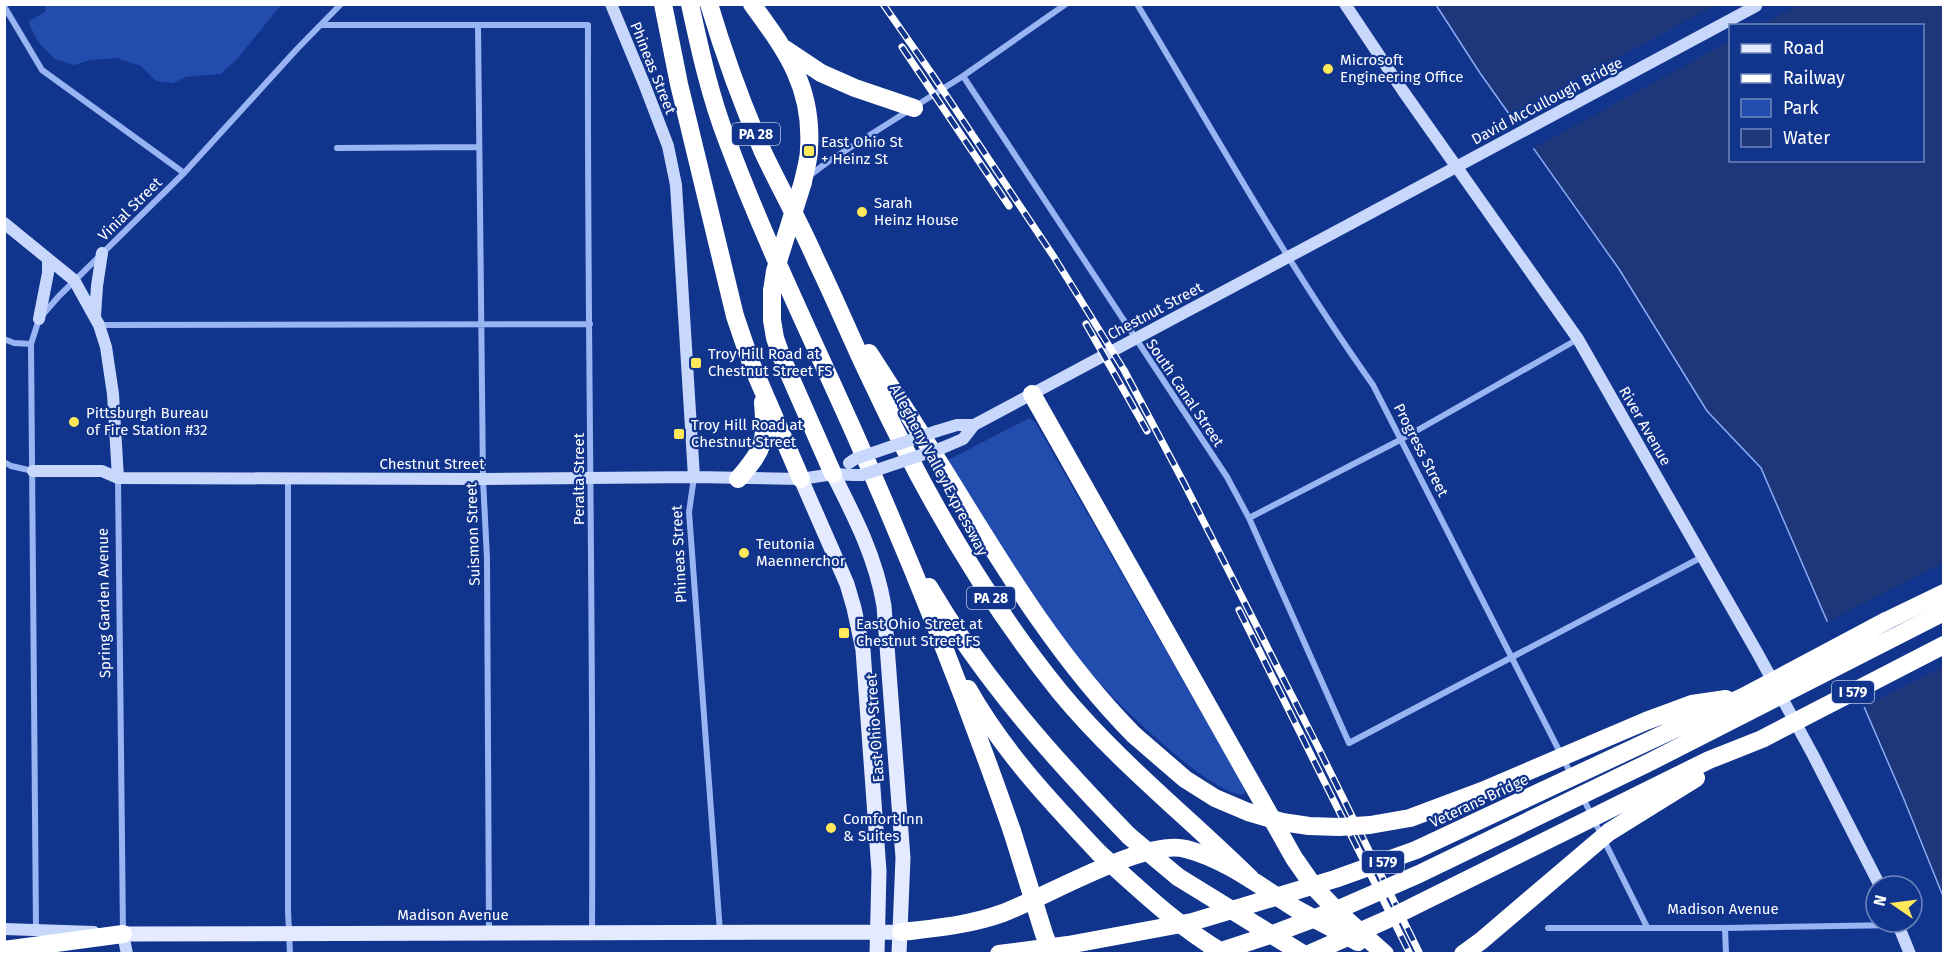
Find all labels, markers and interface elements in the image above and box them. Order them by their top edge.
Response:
street label: Phineas Street [626,19,680,117]
legend [1729,24,1924,162]
text: Road [1783,37,1825,59]
place label: Microsoft Engineering Office [1340,51,1464,86]
street label: David McCullough Bridge [1468,54,1626,148]
marker: Microsoft Engineering Office [1321,62,1335,76]
text: Railway [1783,67,1845,89]
text: Park [1783,97,1819,119]
road number: PA 28 [732,123,780,145]
text: Water [1783,127,1830,149]
place label: East Ohio St + Heinz St [821,133,904,168]
marker: East Ohio St + Heinz St [802,144,816,158]
street label: Vinial Street [94,173,166,245]
place label: Sarah Heinz House [874,194,959,229]
marker: Sarah Heinz House [855,205,869,219]
street label: Chestnut Street [1104,278,1206,344]
street label: South Canal Street [1142,336,1228,451]
place label: Troy Hill Road at Chestnut Street FS [708,345,832,380]
marker: Troy Hill Road at Chestnut Street FS [689,356,703,370]
street label: Allegheny Valley Expressway [886,381,992,559]
street label: River Avenue [1615,383,1675,469]
street label: Progress Street [1390,400,1453,500]
place label: Pittsburgh Bureau of Fire Station #32 [86,404,209,439]
marker: Pittsburgh Bureau of Fire Station #32 [67,415,81,429]
place label: Troy Hill Road at Chestnut Street [691,416,804,451]
marker: Troy Hill Road at Chestnut Street [672,427,686,441]
street label: Peralta Street [570,432,588,525]
street label: Chestnut Street [379,455,485,473]
street label: Suismon Street [462,482,484,586]
street label: Phineas Street [667,504,691,603]
street label: Spring Garden Avenue [94,528,114,678]
place label: Teutonia Maennerchor [756,535,846,570]
marker: Teutonia Maennerchor [737,546,751,560]
road number: PA 28 [967,587,1015,609]
place label: East Ohio Street at Chestnut Street FS [856,615,983,650]
marker: East Ohio Street at Chestnut Street FS [837,626,851,640]
street label: East Ohio Street [862,672,888,783]
road number: I 579 [1832,681,1874,703]
street label: Veterans Bridge [1427,770,1531,832]
place label: Comfort Inn & Suites [843,810,924,845]
marker: Comfort Inn & Suites [824,821,838,835]
road number: I 579 [1362,851,1404,873]
north arrow [1864,874,1924,934]
text: N [1869,893,1890,908]
street label: Madison Avenue [1667,900,1779,918]
street label: Madison Avenue [397,906,509,924]

